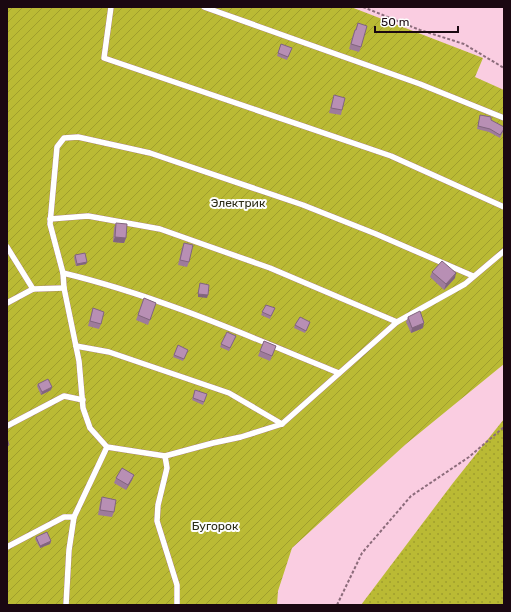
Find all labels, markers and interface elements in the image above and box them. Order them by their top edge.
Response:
scale bar [375,8,458,34]
text: 50 m [381,15,409,29]
park label: Электрик [211,196,266,210]
park label: Бугорок [192,519,239,533]

